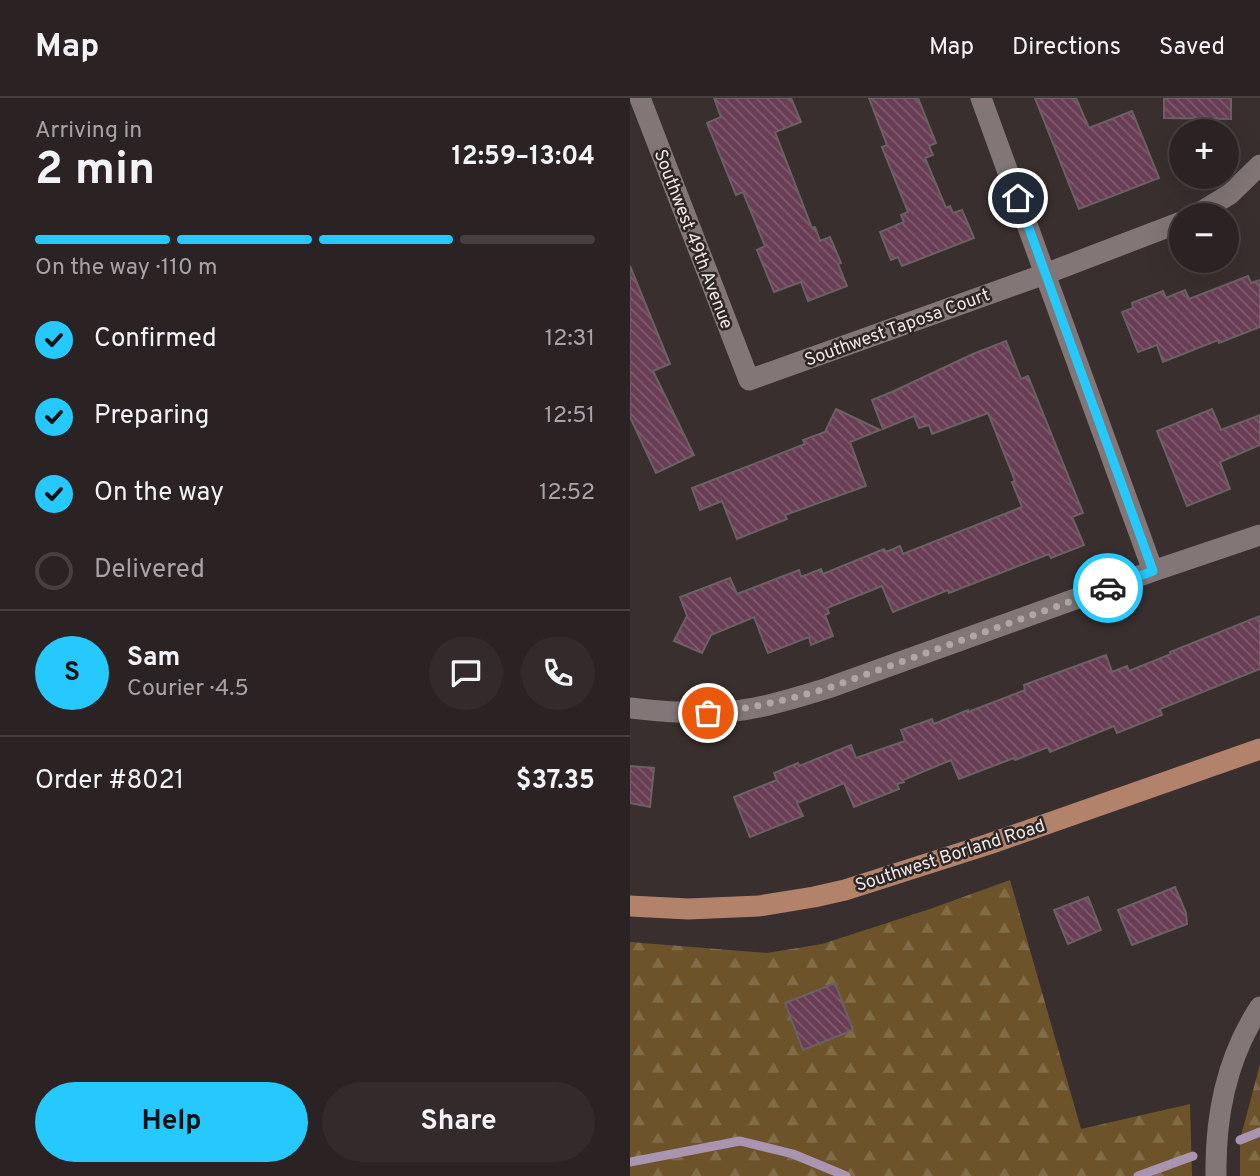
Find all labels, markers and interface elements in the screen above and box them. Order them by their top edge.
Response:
text: Map [35,27,99,69]
text: Map [929,33,974,63]
text: Directions [1012,33,1121,63]
text: Saved [1159,33,1225,63]
text: Arriving in [35,117,142,146]
map controls [1169,119,1239,273]
button: + [1169,119,1239,189]
text: 12:59–13:04 [451,141,595,174]
text: 2 min [35,142,155,201]
street label: Southwest 49th Avenue [648,147,737,333]
pin [988,168,1048,228]
icon: home [999,179,1037,217]
button: − [1169,203,1239,273]
text: On the way · 110 m [35,254,218,283]
street label: Southwest Taposa Court [802,284,993,373]
icon: check [35,321,73,359]
text: Confirmed [94,323,217,356]
text: 12:31 [545,325,595,354]
icon: check [35,398,73,436]
text: Preparing [94,400,209,433]
text: 12:51 [544,402,595,431]
icon: check [35,475,73,513]
text: On the way [94,477,224,510]
text: 12:52 [539,479,595,508]
courier [1073,553,1143,623]
text: Delivered [94,554,205,587]
icon: car [1089,569,1127,607]
button: chat [429,636,503,710]
button: phone [521,636,595,710]
text: Sam [127,642,180,675]
text: S [64,657,80,690]
text: Courier · 4.5 [127,675,249,704]
pin [678,683,738,743]
icon: bag [689,694,727,732]
text: Order #8021 [35,765,184,798]
text: $37.35 [516,765,595,798]
street label: Southwest Borland Road [853,815,1048,898]
button: Help [35,1082,308,1162]
button: Share [322,1082,595,1162]

